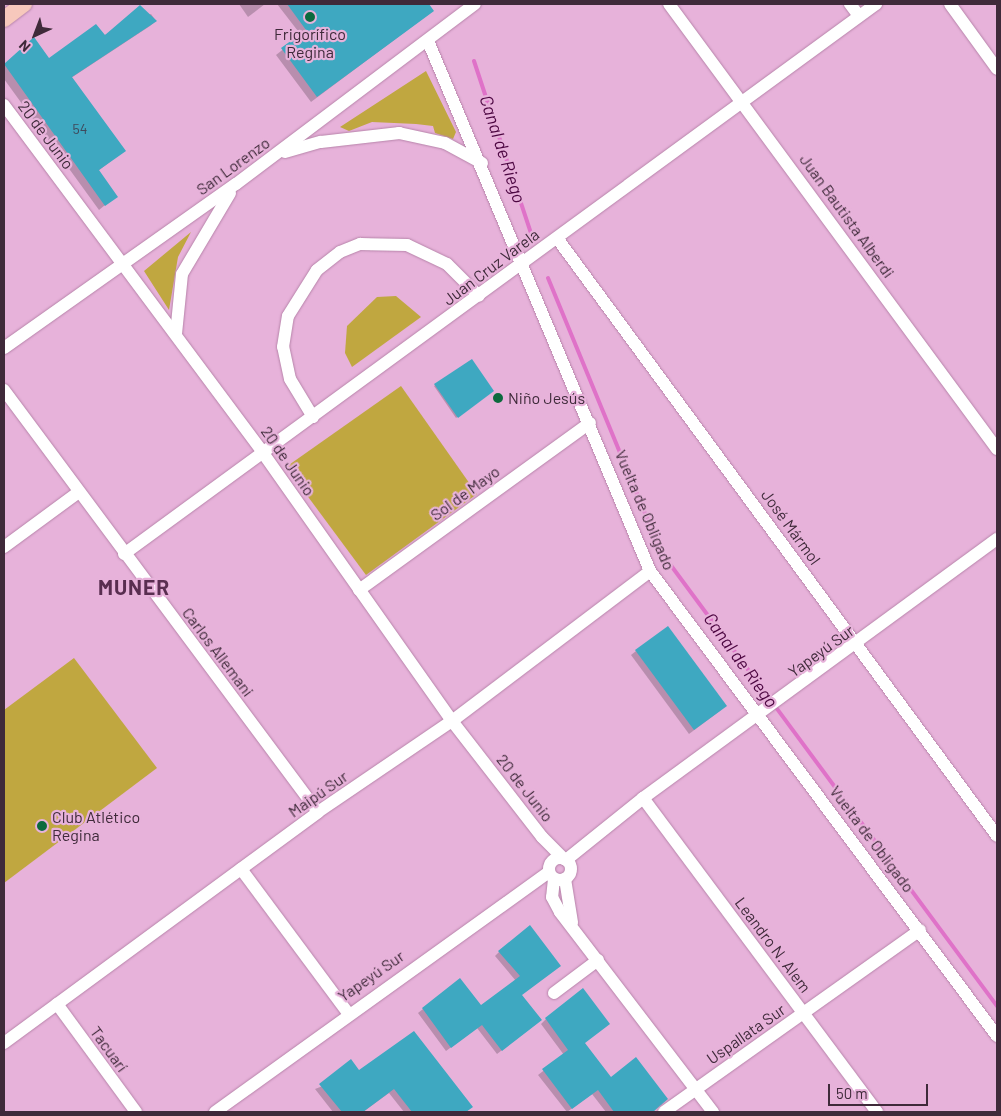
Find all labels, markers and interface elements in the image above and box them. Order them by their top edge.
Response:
north arrow [10,10,60,60]
marker: Frigorífico Regina [304,11,316,23]
place label: Frigorífico Regina [274,24,346,62]
text: N [15,37,34,56]
water label: Canal de Riego [475,92,531,206]
street label: 20 de Junio [14,97,78,173]
house number: 54 [73,121,87,137]
street label: San Lorenzo [193,133,273,199]
street label: Juan Bautista Alberdi [796,150,898,282]
street label: Juan Cruz Varela [439,225,543,309]
place label: Niño Jesús [508,388,585,408]
marker: Niño Jesús [492,392,504,404]
street label: 20 de Junio [257,423,319,499]
street label: Vuelta de Obligado [611,447,679,573]
street label: Sol de Mayo [427,462,503,524]
street label: José Mármol [757,486,825,568]
district label: MUNER [97,574,171,600]
street label: Carlos Allemani [178,604,258,700]
water label: Canal de Riego [699,608,783,712]
street label: Yapeyú Sur [784,621,858,681]
street label: 20 de Junio [493,750,557,826]
street label: Maipú Sur [285,767,351,821]
street label: Vuelta de Obligado [826,782,918,896]
place label: Club Atlético Regina [52,807,140,845]
marker: Club Atlético Regina [36,820,48,832]
street label: Leandro N. Alem [731,894,815,996]
street label: Yapeyú Sur [334,946,408,1006]
street label: Uspallata Sur [703,1000,789,1068]
street label: Tacuarí [86,1023,132,1075]
scale bar [831,1074,931,1106]
text: 50 m [836,1084,868,1102]

